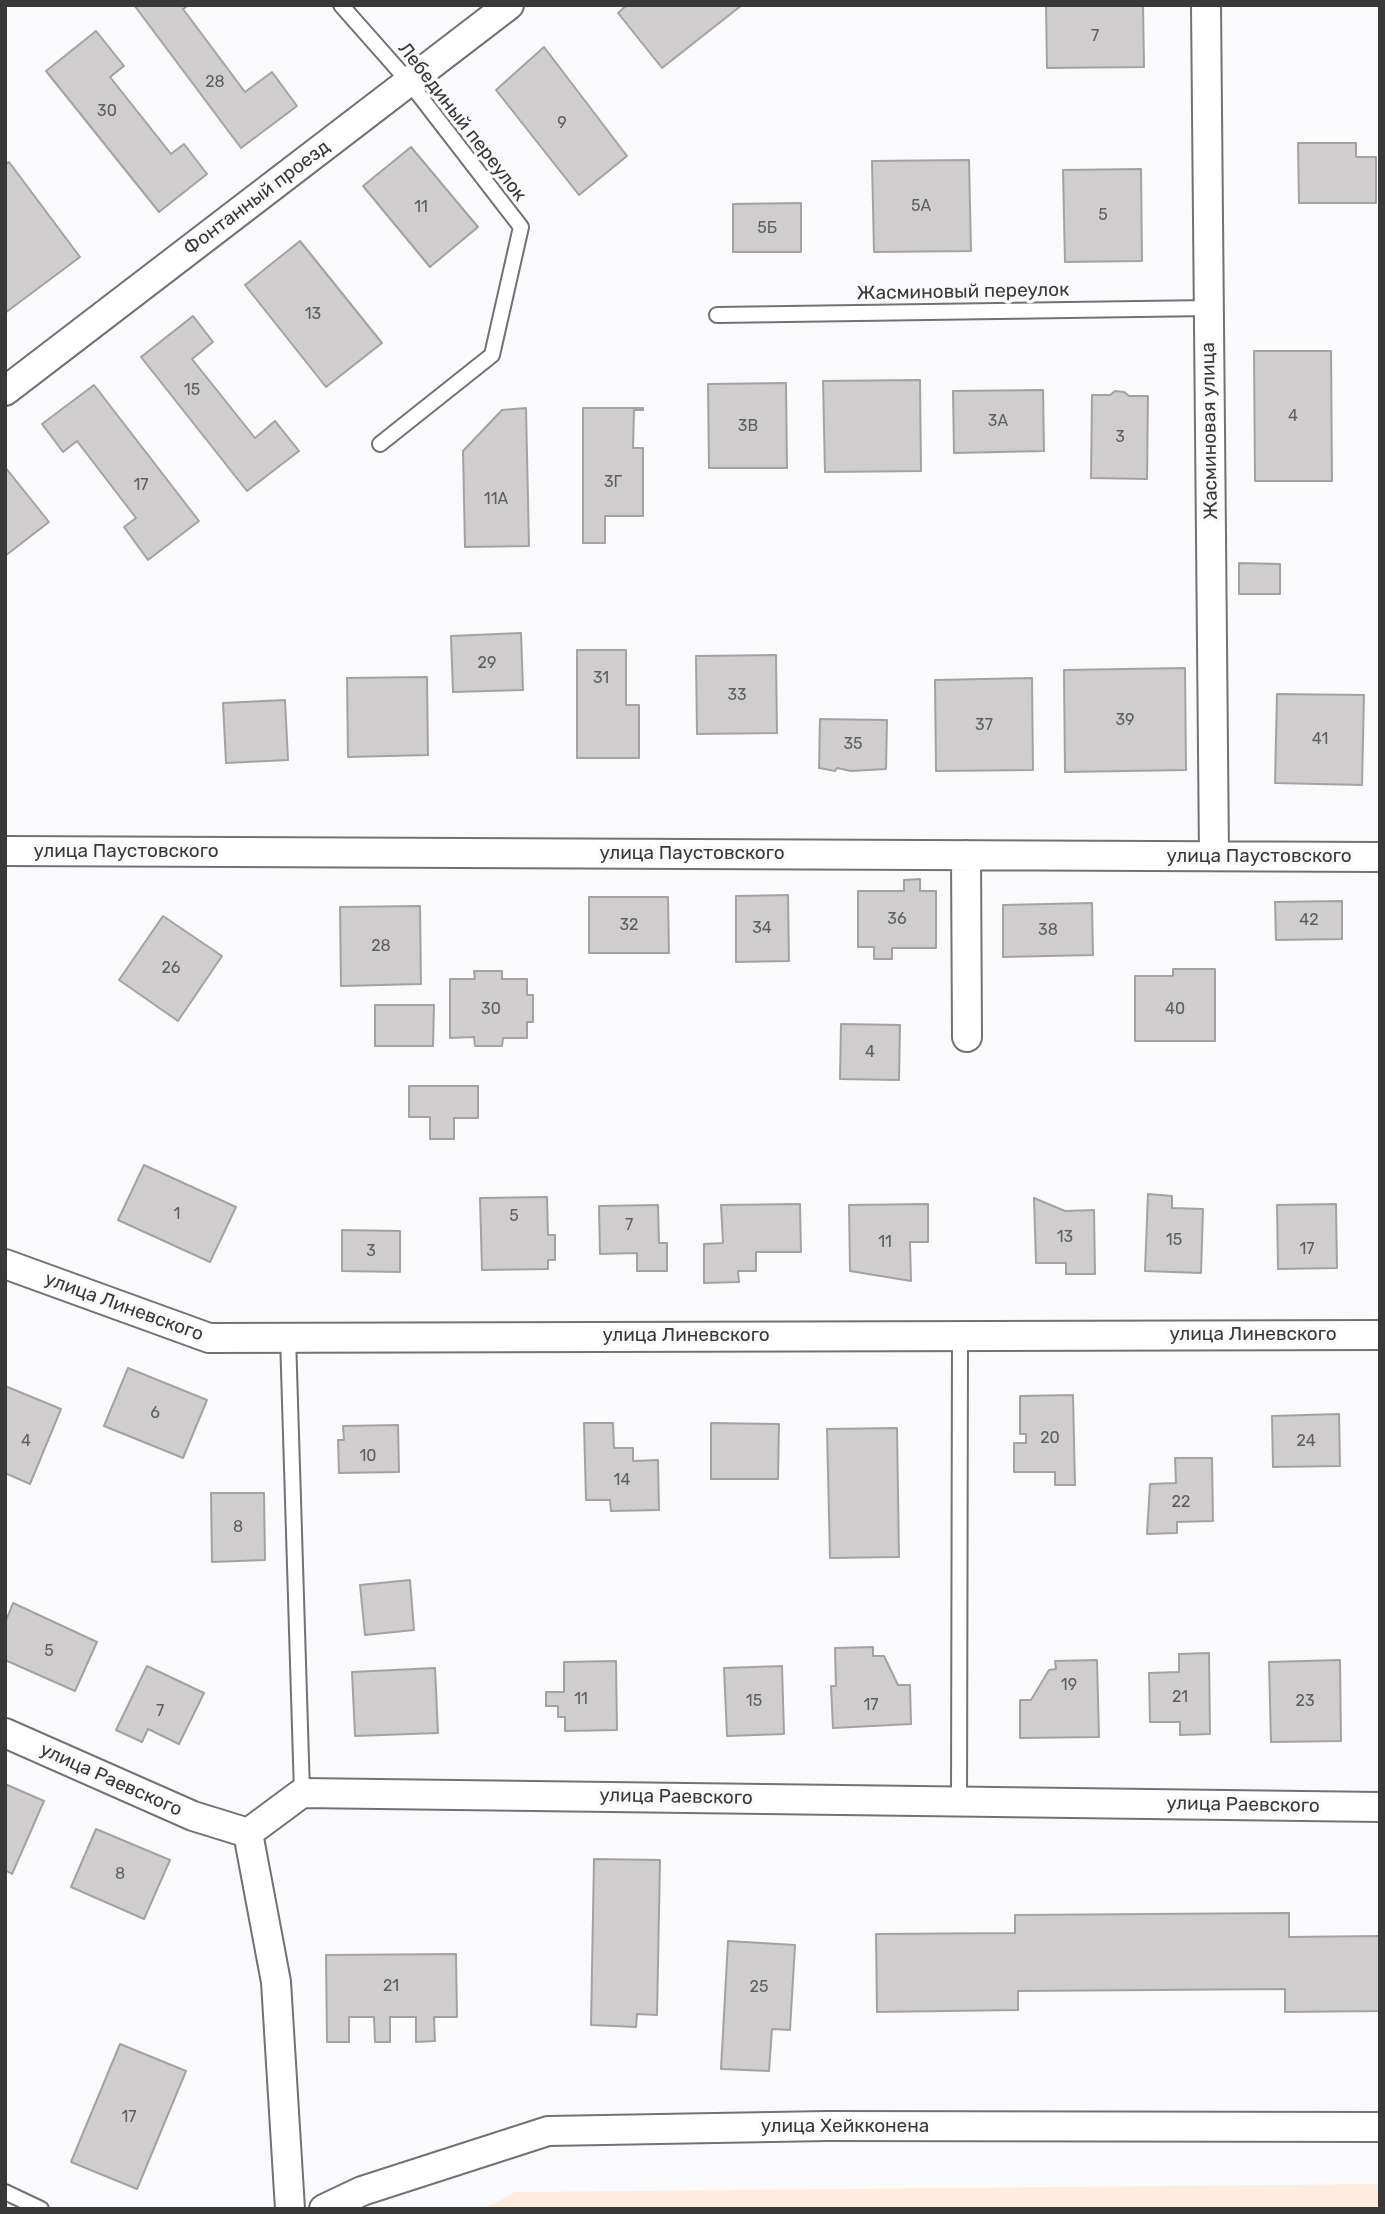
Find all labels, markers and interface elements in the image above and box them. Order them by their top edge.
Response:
house number: 7 [1091,26,1099,46]
street label: Лебединый переулок [393,38,531,206]
house number: 28 [205,72,225,92]
house number: 30 [97,101,117,121]
house number: 9 [557,113,567,133]
street label: Фонтанный проезд [179,136,335,260]
house number: 5А [911,196,931,216]
house number: 11 [414,197,428,217]
house number: 5 [1098,205,1108,225]
house number: 5Б [757,218,777,238]
street label: Жасминовый переулок [857,279,1069,305]
house number: 13 [305,304,321,324]
street label: Жасминовая улица [1197,342,1223,520]
house number: 15 [184,380,200,400]
house number: 4 [1288,406,1298,426]
house number: 3А [988,411,1008,431]
house number: 3В [738,416,758,436]
house number: 3 [1115,427,1125,447]
house number: 3Г [604,472,622,492]
house number: 17 [133,475,149,495]
house number: 11А [484,489,508,509]
house number: 29 [478,653,496,673]
house number: 31 [593,668,609,688]
house number: 33 [727,685,747,705]
house number: 39 [1115,710,1135,730]
house number: 37 [975,715,993,735]
house number: 41 [1312,729,1328,749]
house number: 35 [843,734,863,754]
street label: улица Паустовского [33,841,219,863]
street label: улица Паустовского [599,843,785,865]
street label: улица Паустовского [1166,846,1352,868]
house number: 36 [887,909,907,929]
house number: 42 [1299,910,1319,930]
house number: 32 [619,915,639,935]
house number: 34 [752,918,772,938]
house number: 38 [1038,920,1058,940]
house number: 28 [371,936,391,956]
house number: 26 [161,958,181,978]
house number: 30 [481,999,501,1019]
house number: 40 [1165,999,1185,1019]
house number: 4 [865,1042,875,1062]
house number: 1 [174,1204,180,1224]
house number: 5 [509,1206,519,1226]
house number: 7 [625,1215,633,1235]
house number: 13 [1057,1227,1073,1247]
house number: 15 [1166,1230,1182,1250]
house number: 11 [878,1232,892,1252]
house number: 17 [1299,1239,1315,1259]
house number: 3 [366,1241,376,1261]
street label: улица Линевского [42,1268,206,1346]
street label: улица Линевского [1169,1324,1337,1346]
street label: улица Линевского [602,1325,770,1347]
house number: 6 [150,1403,160,1423]
house number: 20 [1040,1428,1060,1448]
house number: 4 [21,1431,31,1451]
house number: 24 [1296,1431,1316,1451]
house number: 10 [359,1446,377,1466]
house number: 14 [614,1470,630,1490]
house number: 22 [1172,1492,1190,1512]
house number: 8 [233,1517,243,1537]
house number: 5 [44,1641,54,1661]
house number: 19 [1061,1675,1077,1695]
house number: 21 [1172,1687,1188,1707]
house number: 11 [574,1689,588,1709]
house number: 15 [746,1691,762,1711]
house number: 23 [1295,1691,1315,1711]
house number: 17 [863,1695,879,1715]
house number: 7 [156,1701,164,1721]
street label: улица Раевского [36,1738,186,1822]
street label: улица Раевского [599,1784,753,1810]
street label: улица Раевского [1166,1792,1320,1818]
house number: 8 [115,1864,125,1884]
house number: 21 [383,1976,399,1996]
house number: 25 [750,1977,768,1997]
house number: 17 [121,2107,137,2127]
street label: улица Хейкконена [761,2116,929,2138]

